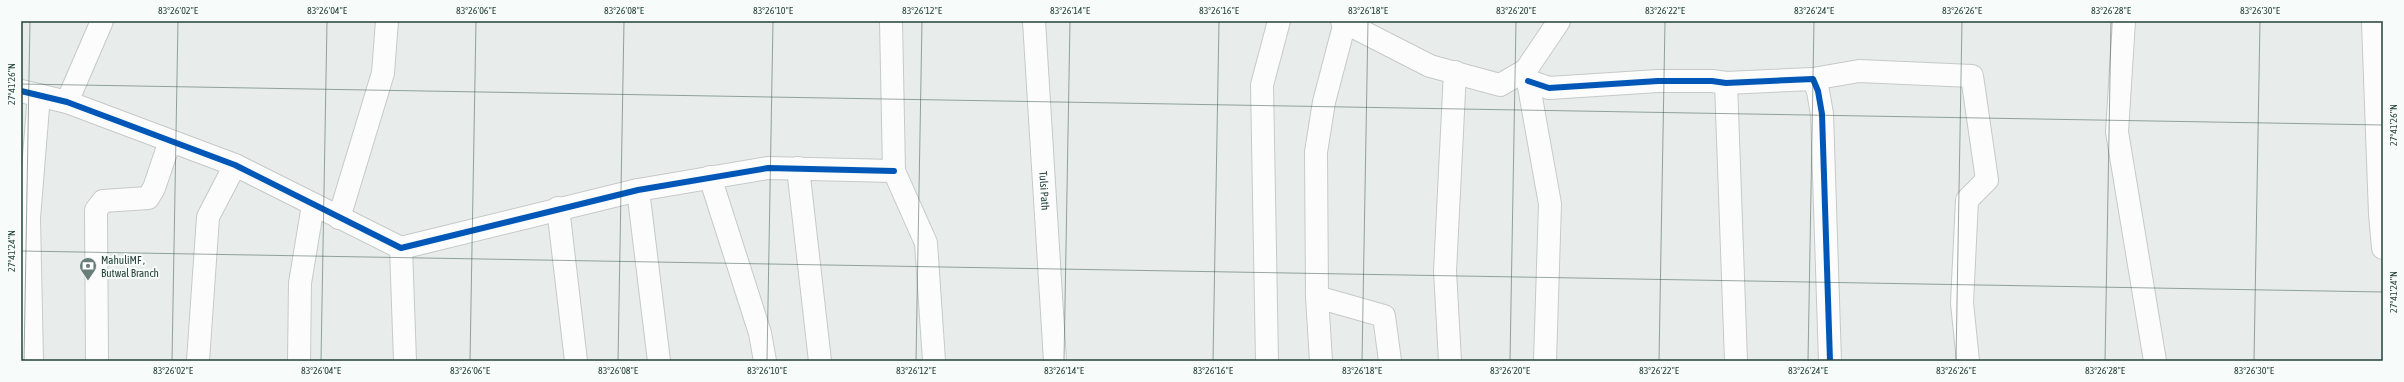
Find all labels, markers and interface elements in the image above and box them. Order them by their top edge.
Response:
text: 83°26'02"E [158,5,199,16]
text: 83°26'04"E [307,5,348,16]
text: 83°26'06"E [456,5,497,16]
text: 83°26'08"E [604,5,645,16]
text: 83°26'10"E [753,5,794,16]
text: 83°26'12"E [902,5,943,16]
text: 83°26'14"E [1050,5,1091,16]
text: 83°26'16"E [1199,5,1240,16]
text: 83°26'18"E [1348,5,1389,16]
text: 83°26'20"E [1496,5,1537,16]
text: 83°26'22"E [1645,5,1686,16]
text: 83°26'24"E [1794,5,1835,16]
text: 83°26'26"E [1942,5,1983,16]
text: 83°26'28"E [2091,5,2132,16]
text: 83°26'30"E [2240,5,2281,16]
text: 27°41'26"N [6,63,17,105]
text: 27°41'26"N [2388,104,2399,146]
street label: Tulsi Path [1037,171,1052,211]
text: 27°41'24"N [6,230,17,272]
place label: MahuliMF , Butwal Branch [101,254,159,279]
bank icon: MahuliMF , Butwal Branch [78,256,98,281]
text: 27°41'24"N [2388,271,2399,313]
text: 83°26'02"E [153,365,194,376]
text: 83°26'04"E [301,365,342,376]
text: 83°26'06"E [450,365,491,376]
text: 83°26'08"E [598,365,639,376]
text: 83°26'10"E [747,365,788,376]
text: 83°26'12"E [896,365,937,376]
text: 83°26'14"E [1044,365,1085,376]
text: 83°26'16"E [1193,365,1234,376]
text: 83°26'18"E [1342,365,1383,376]
text: 83°26'20"E [1490,365,1531,376]
text: 83°26'22"E [1639,365,1680,376]
text: 83°26'24"E [1788,365,1829,376]
text: 83°26'26"E [1936,365,1977,376]
text: 83°26'28"E [2085,365,2126,376]
text: 83°26'30"E [2234,365,2275,376]

